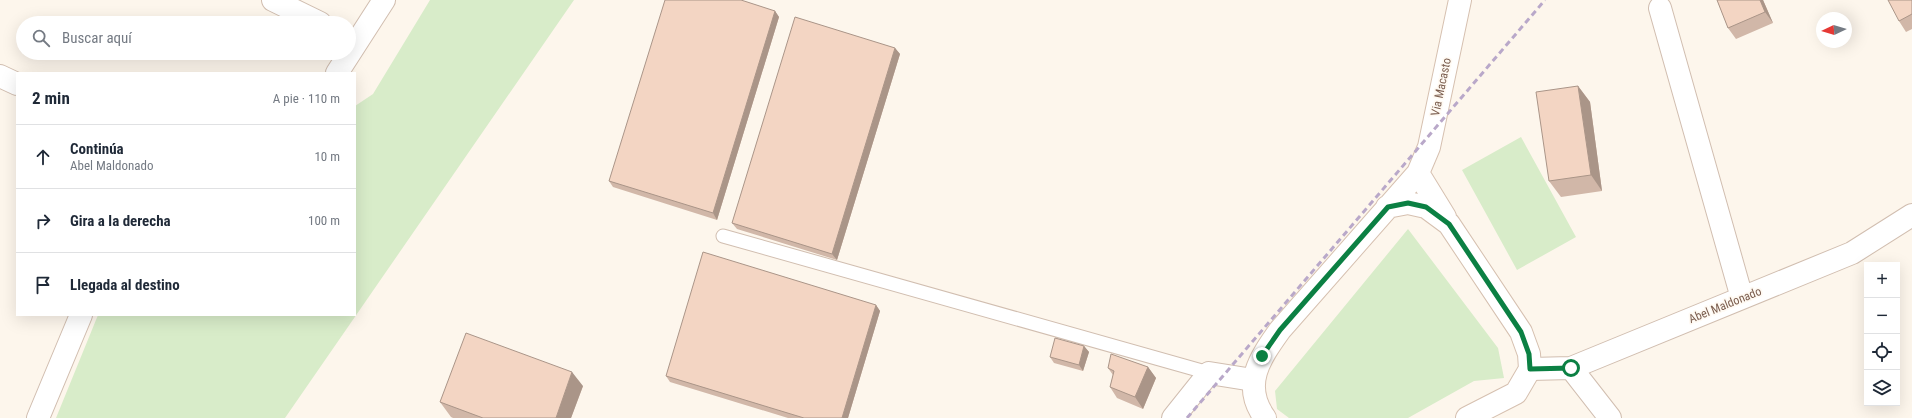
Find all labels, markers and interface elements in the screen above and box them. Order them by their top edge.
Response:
north arrow [1816,12,1852,48]
search box [16,16,356,60]
icon: search [30,27,52,49]
text: Buscar aquí [62,29,132,47]
street label: Via Macasto [1428,57,1454,117]
text: 2 min [32,88,70,108]
text: A pie · 110 m [273,91,340,106]
text: Continúa [70,140,124,158]
icon: ahead [32,146,54,168]
text: 10 m [314,149,340,164]
text: Abel Maldonado [70,158,153,173]
icon: right [32,210,54,232]
text: Gira a la derecha [70,212,171,230]
text: 100 m [308,213,340,228]
map controls [1864,262,1900,406]
button: + [1864,262,1900,298]
icon: arrive [32,274,54,296]
text: Llegada al destino [70,276,180,294]
street label: Abel Maldonado [1687,284,1763,326]
button: − [1864,298,1900,334]
button: locate [1864,334,1900,370]
route end [1253,347,1271,365]
route start [1562,359,1580,377]
button: layers [1864,370,1900,406]

